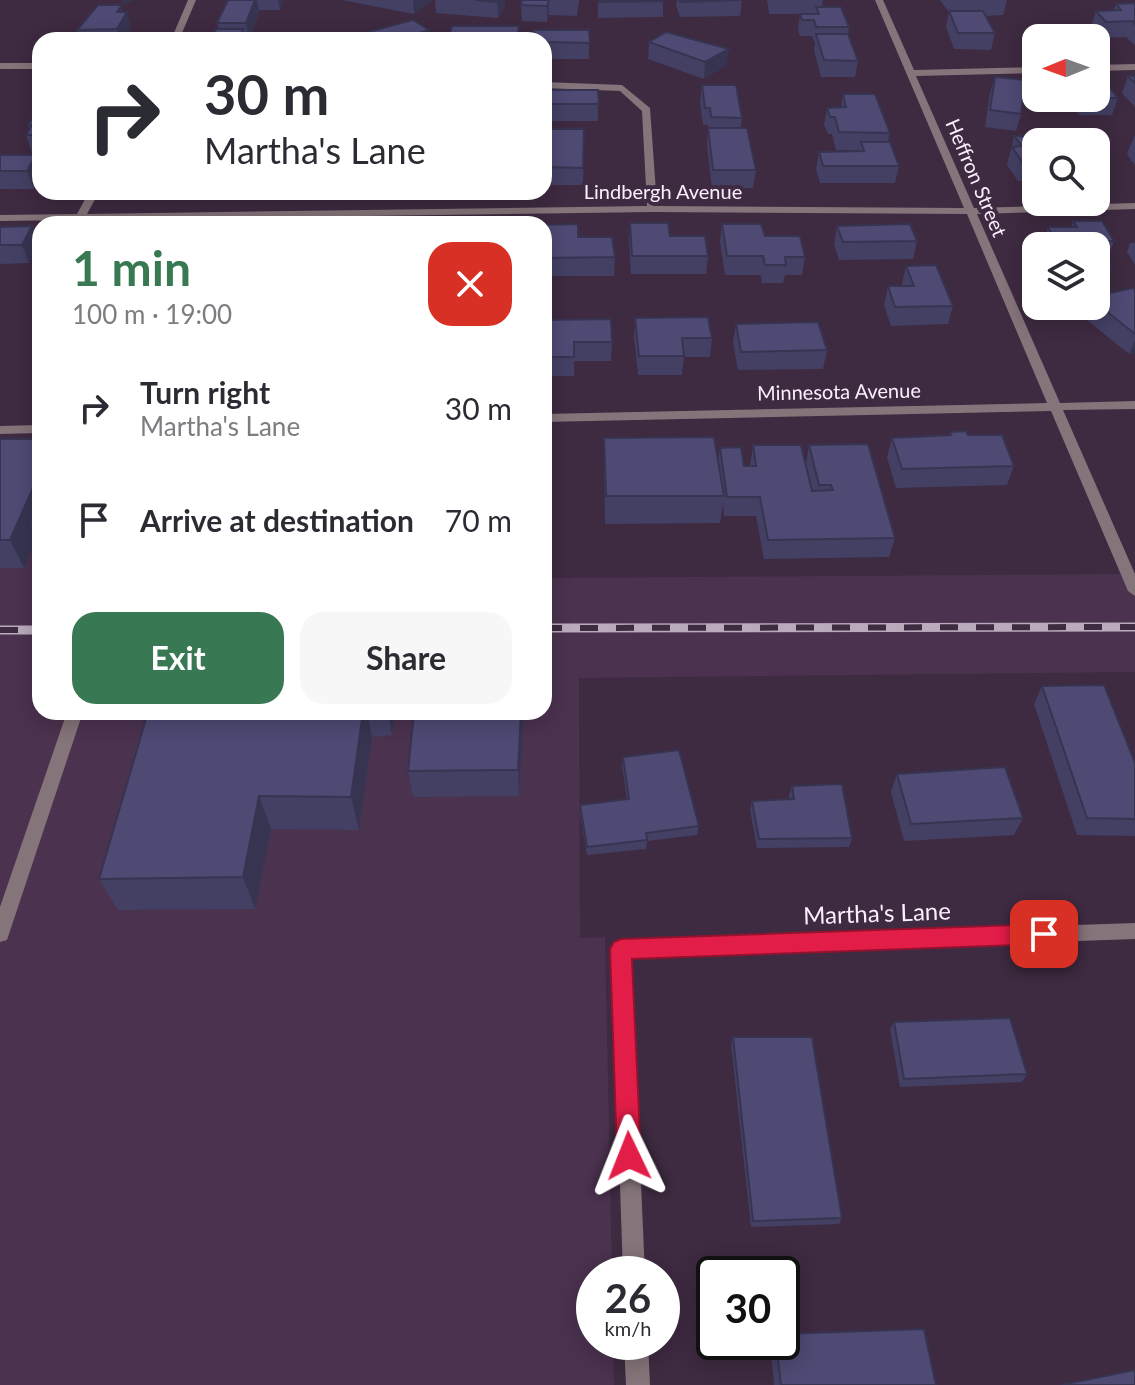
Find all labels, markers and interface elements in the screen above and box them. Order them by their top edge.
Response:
north arrow [1022,24,1110,112]
map controls [1022,24,1110,320]
text: 30 m [204,60,329,127]
icon: right [72,64,176,168]
street label: Heffron Street [941,115,1013,240]
text: Martha's Lane [204,128,426,172]
button: search [1022,128,1110,216]
street label: Lindbergh Avenue [584,179,742,203]
button: layers [1022,232,1110,320]
text: 1 min [72,239,191,296]
button: close [428,242,512,326]
text: 100 m · 19:00 [72,298,232,330]
text: Turn right [140,374,270,410]
street label: Minnesota Avenue [757,378,921,404]
icon: right [72,386,116,430]
text: 30 m [445,390,512,426]
text: Martha's Lane [140,410,300,442]
icon: arrive [72,498,116,542]
text: Arrive at destination [140,502,414,538]
text: 70 m [445,502,512,538]
button: Exit [72,612,284,704]
button: Share [300,612,512,704]
street label: Martha's Lane [803,895,951,930]
pin [1010,900,1078,968]
icon: arrive [1022,912,1066,956]
position arrow [587,1114,671,1198]
speed limit sign: 30 [696,1256,800,1360]
text: 26 [605,1274,651,1322]
text: km/h [605,1316,651,1340]

